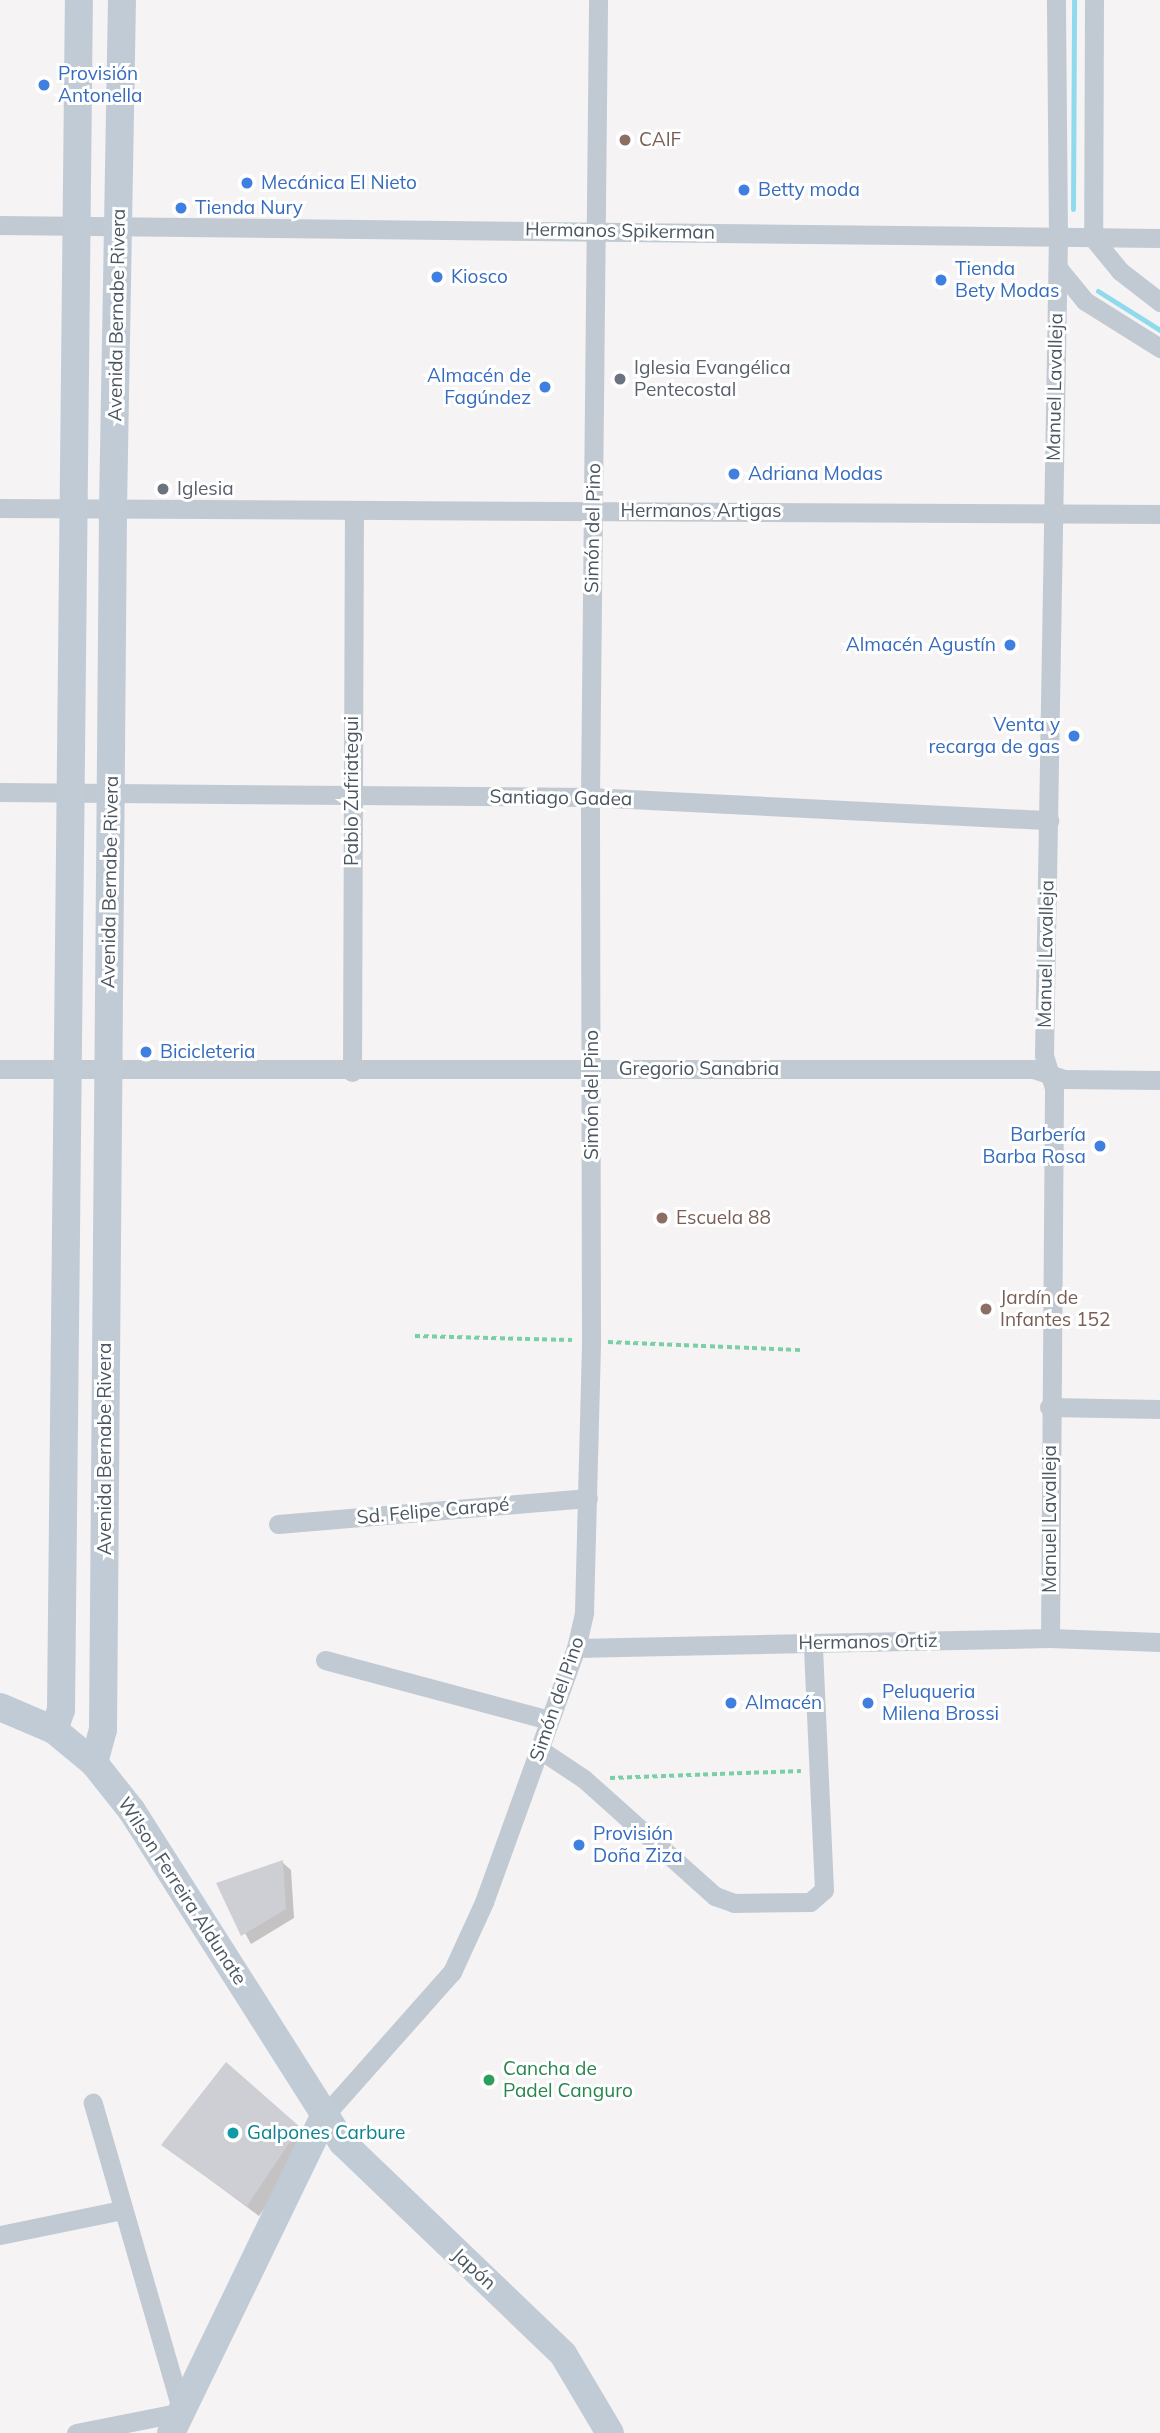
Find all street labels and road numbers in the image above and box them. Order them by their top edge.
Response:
street label: Avenida Bernabe Rivera [104,208,130,422]
street label: Hermanos Spikerman [525,218,715,244]
street label: Manuel Lavalleja [1042,313,1068,461]
street label: Simón del Pino [580,463,606,593]
street label: Hermanos Artigas [620,500,782,522]
street label: Pablo Zufriategui [341,716,363,866]
street label: Avenida Bernabe Rivera [97,775,123,989]
street label: Santiago Gadea [489,785,633,811]
street label: Manuel Lavalleja [1033,880,1059,1028]
street label: Simón del Pino [581,1030,603,1160]
street label: Gregorio Sanabria [619,1058,779,1080]
street label: Avenida Bernabe Rivera [94,1343,116,1555]
street label: Manuel Lavalleja [1039,1445,1061,1593]
street label: Sd. Felipe Carapé [356,1493,510,1529]
street label: Hermanos Ortiz [798,1629,938,1655]
street label: Simón del Pino [525,1634,589,1764]
street label: Wilson Ferreira Aldunate [113,1793,251,1989]
street label: Japón [447,2243,501,2295]

